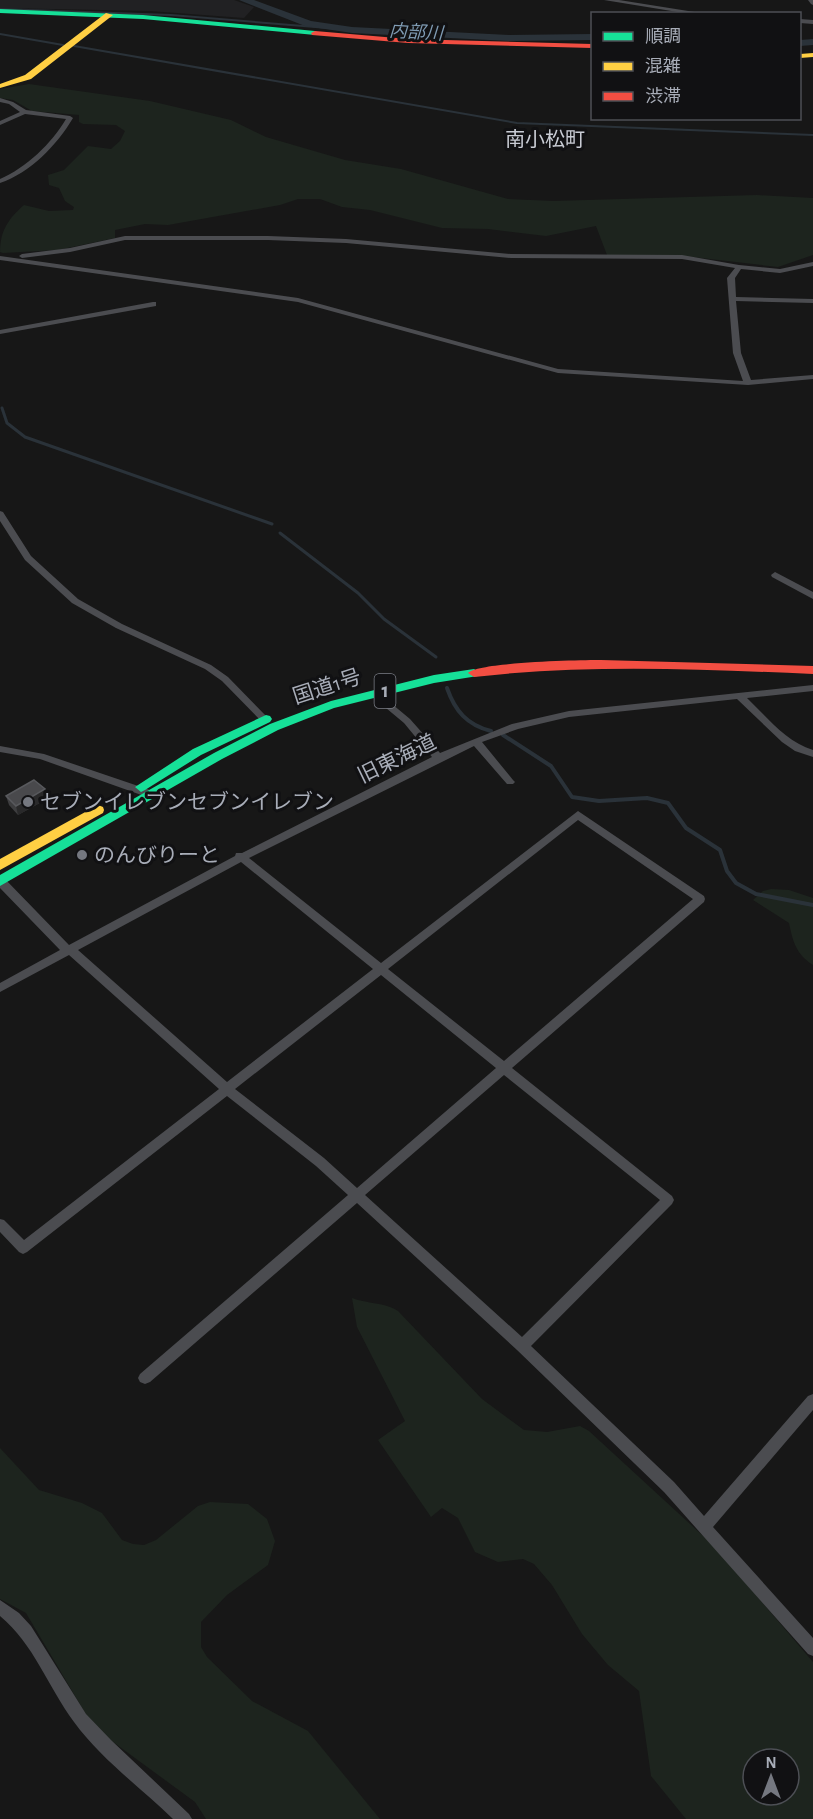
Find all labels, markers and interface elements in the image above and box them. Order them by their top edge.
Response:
legend [591,12,801,120]
water label: 内部川 [389,21,446,44]
text: 順調 [645,28,681,46]
text: 混雑 [645,56,681,76]
text: 渋滞 [645,87,681,106]
district label: 南小松町 [505,129,585,150]
street label: 国道1号 [290,665,364,708]
road number: 1 [374,674,396,708]
street label: 旧東海道 [354,730,439,787]
place label: セブンイレブンセブンイレブン [40,790,334,813]
marker: セブンイレブンセブンイレブン [21,795,35,809]
place label: のんびりーと [94,845,220,866]
marker: のんびりーと [75,848,89,862]
north arrow [741,1747,801,1807]
text: N [765,1755,777,1771]

